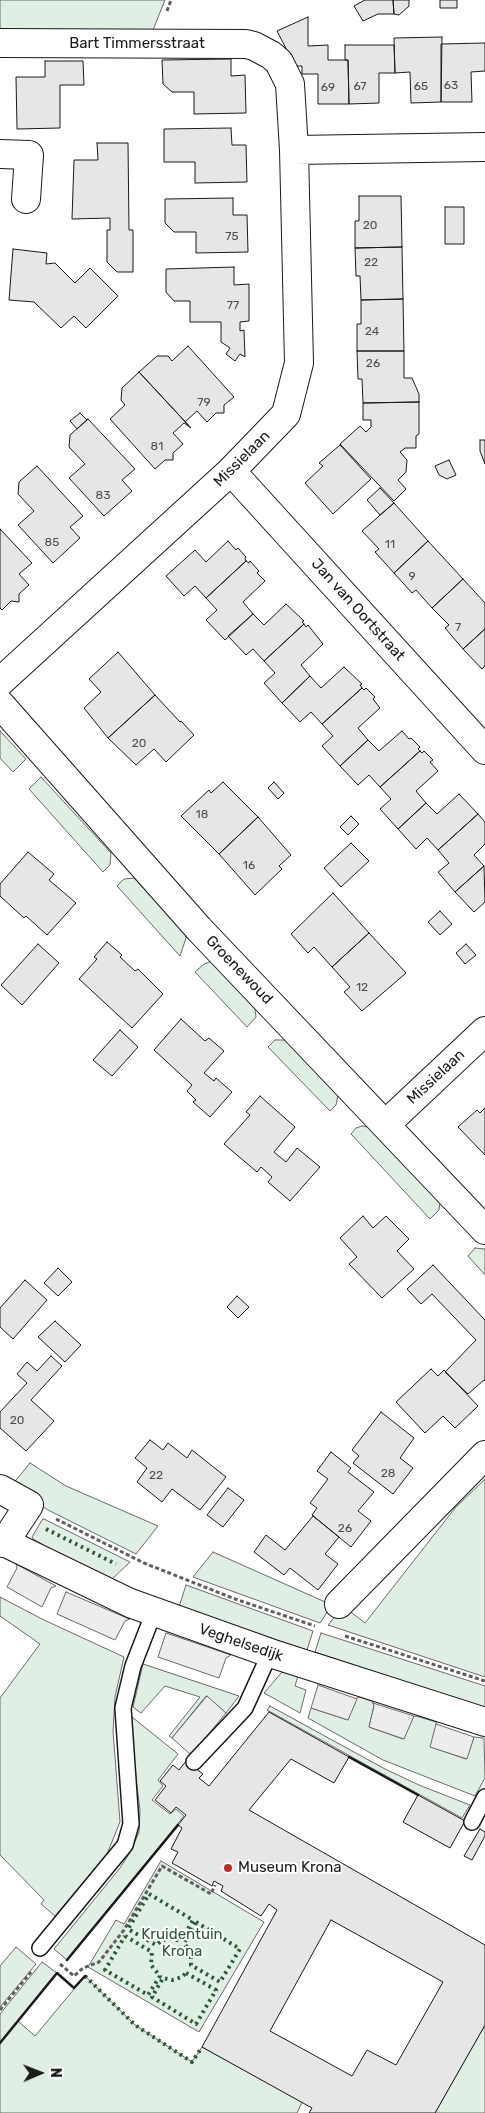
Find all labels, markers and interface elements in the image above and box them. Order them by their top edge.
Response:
street label: Bart Timmersstraat [69,35,205,53]
house number: 63 [444,79,458,93]
house number: 67 [353,80,367,94]
house number: 65 [414,80,428,94]
house number: 69 [321,81,335,95]
house number: 20 [363,219,377,233]
house number: 75 [225,230,239,244]
house number: 22 [364,256,378,270]
house number: 77 [227,299,239,313]
house number: 24 [365,325,379,339]
house number: 26 [366,357,380,371]
house number: 79 [197,396,211,410]
street label: Missielaan [210,427,274,491]
house number: 81 [151,440,163,454]
house number: 83 [96,489,110,503]
house number: 85 [45,536,59,550]
house number: 11 [385,538,395,552]
street label: Jan van Oortstraat [307,555,409,665]
house number: 9 [408,570,416,584]
house number: 7 [455,621,461,635]
house number: 20 [132,737,146,751]
house number: 18 [196,808,208,822]
house number: 16 [243,859,255,873]
street label: Groenewoud [202,932,276,1008]
house number: 12 [356,981,368,995]
street label: Missielaan [403,1046,469,1108]
house number: 20 [10,1414,24,1428]
house number: 28 [381,1467,395,1481]
house number: 22 [149,1469,163,1483]
house number: 26 [338,1522,352,1536]
street label: Veghelsedijk [197,1620,285,1666]
place label: Museum Krona [238,1859,342,1877]
marker: Museum Krona [222,1862,234,1874]
park label: Kruidentuin Krona [141,1926,223,1961]
north arrow [15,2048,65,2098]
text: N [47,2068,64,2078]

